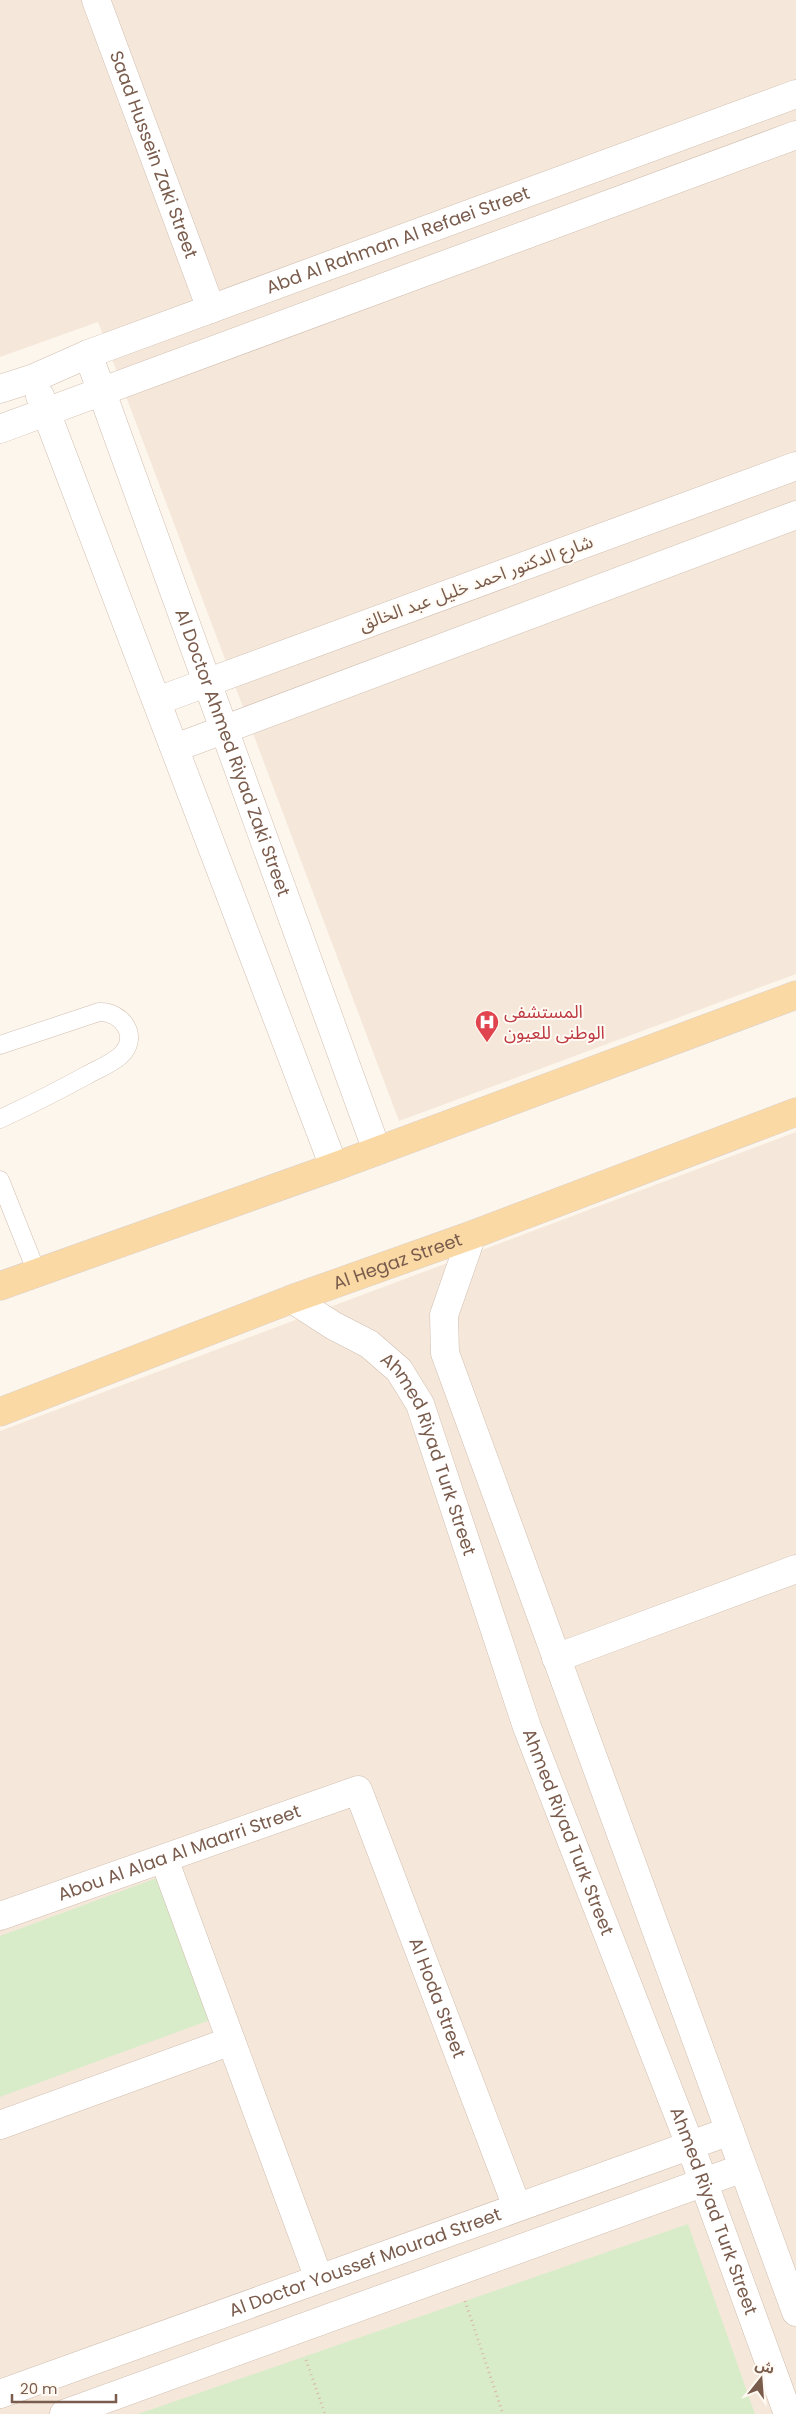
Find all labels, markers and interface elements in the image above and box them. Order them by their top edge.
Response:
street label: Saad Hussein Zaki Street [104,47,204,262]
street label: Abd Al Rahman Al Refaei Street [262,180,533,300]
street label: شارع الدكتور احمد خليل عبد الخالق [355,528,597,638]
street label: Al Doctor Ahmed Riyad Zaki Street [169,605,297,900]
place label: المستشفى الوطنى للعيون [504,999,605,1045]
hospital icon: المستشفى الوطنى للعيون [474,1009,500,1043]
street label: Al Hegaz Street [329,1227,465,1295]
street label: Ahmed Riyad Turk Street [375,1346,482,1559]
street label: Ahmed Riyad Turk Street [517,1725,620,1939]
street label: Abou Al Alaa Al Maarri Street [54,1798,304,1907]
street label: Al Hoda Street [403,1934,472,2062]
street label: Ahmed Riyad Turk Street [664,2103,764,2318]
street label: Al Doctor Youssef Mourad Street [225,2201,504,2323]
north arrow [736,2354,786,2404]
text: ش [753,2354,777,2379]
scale bar [12,2372,116,2404]
text: 20 m [20,2378,58,2399]

